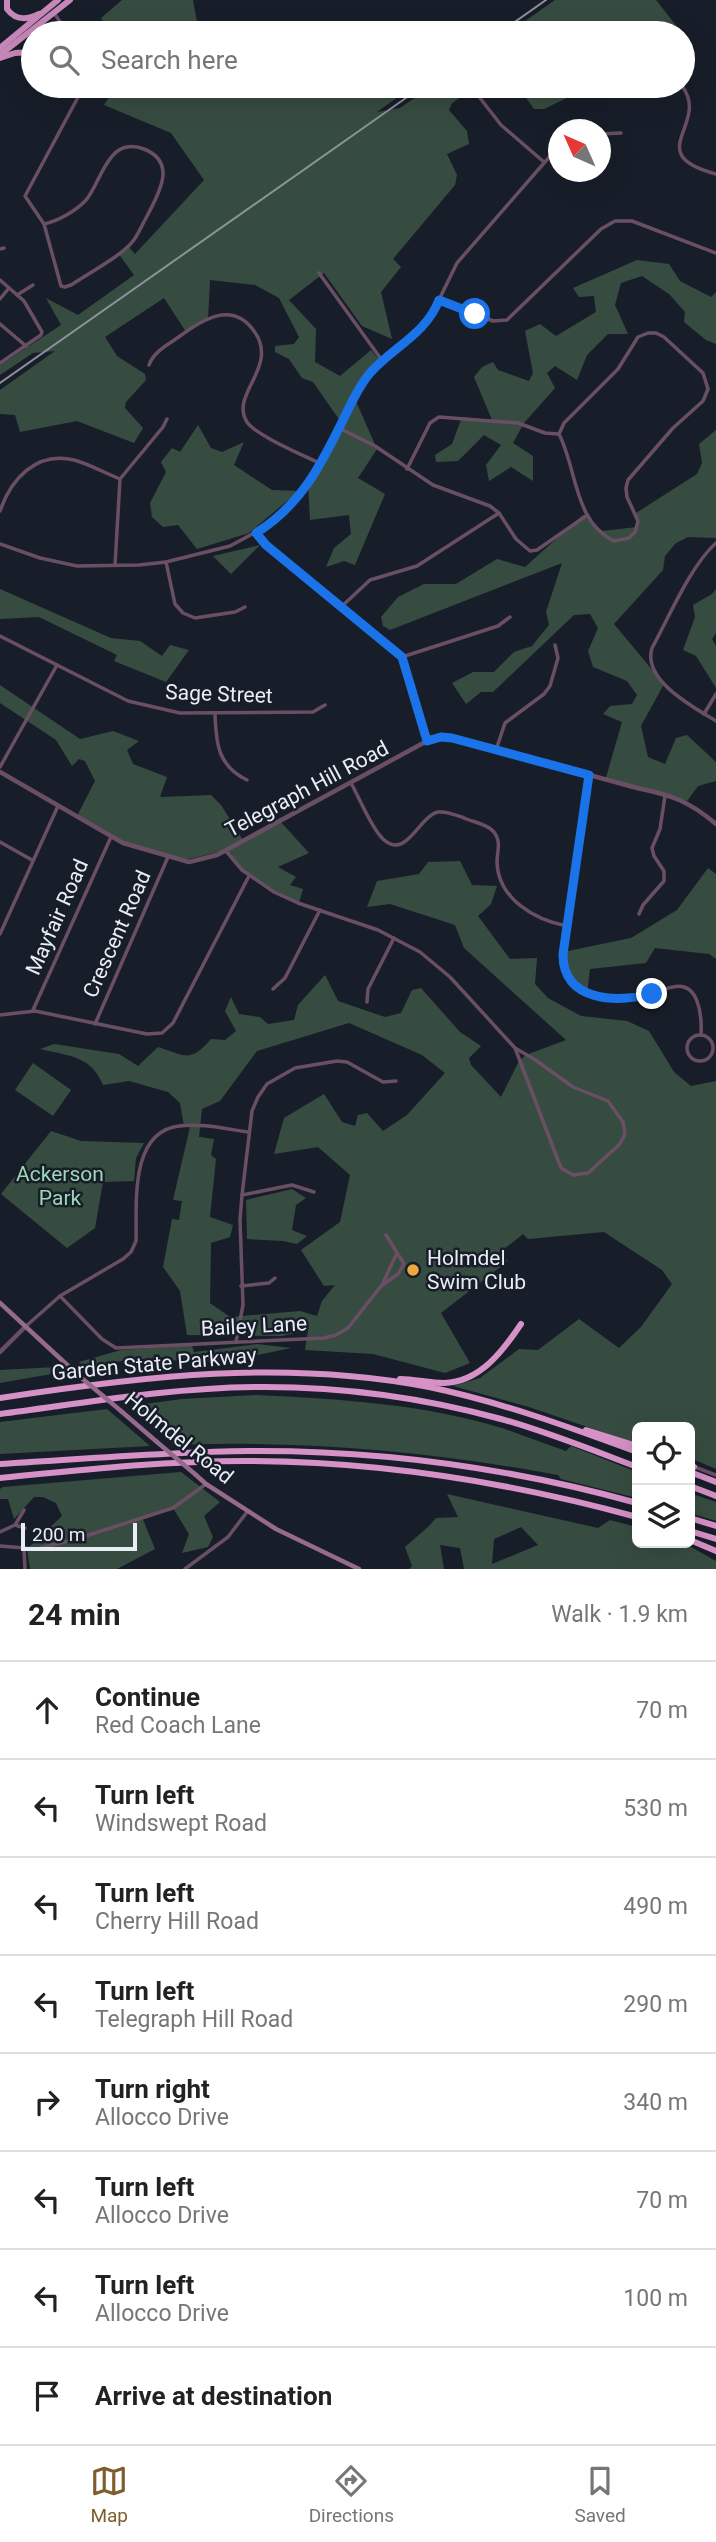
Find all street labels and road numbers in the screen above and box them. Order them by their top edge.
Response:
street label: Sage Street [165,680,273,708]
street label: Telegraph Hill Road [221,736,393,842]
street label: Mayfair Road [21,855,93,979]
street label: Crescent Road [78,867,156,1001]
street label: Bailey Lane [200,1311,308,1341]
street label: Garden State Parkway [50,1343,258,1385]
street label: Holmdel Road [120,1387,238,1489]

